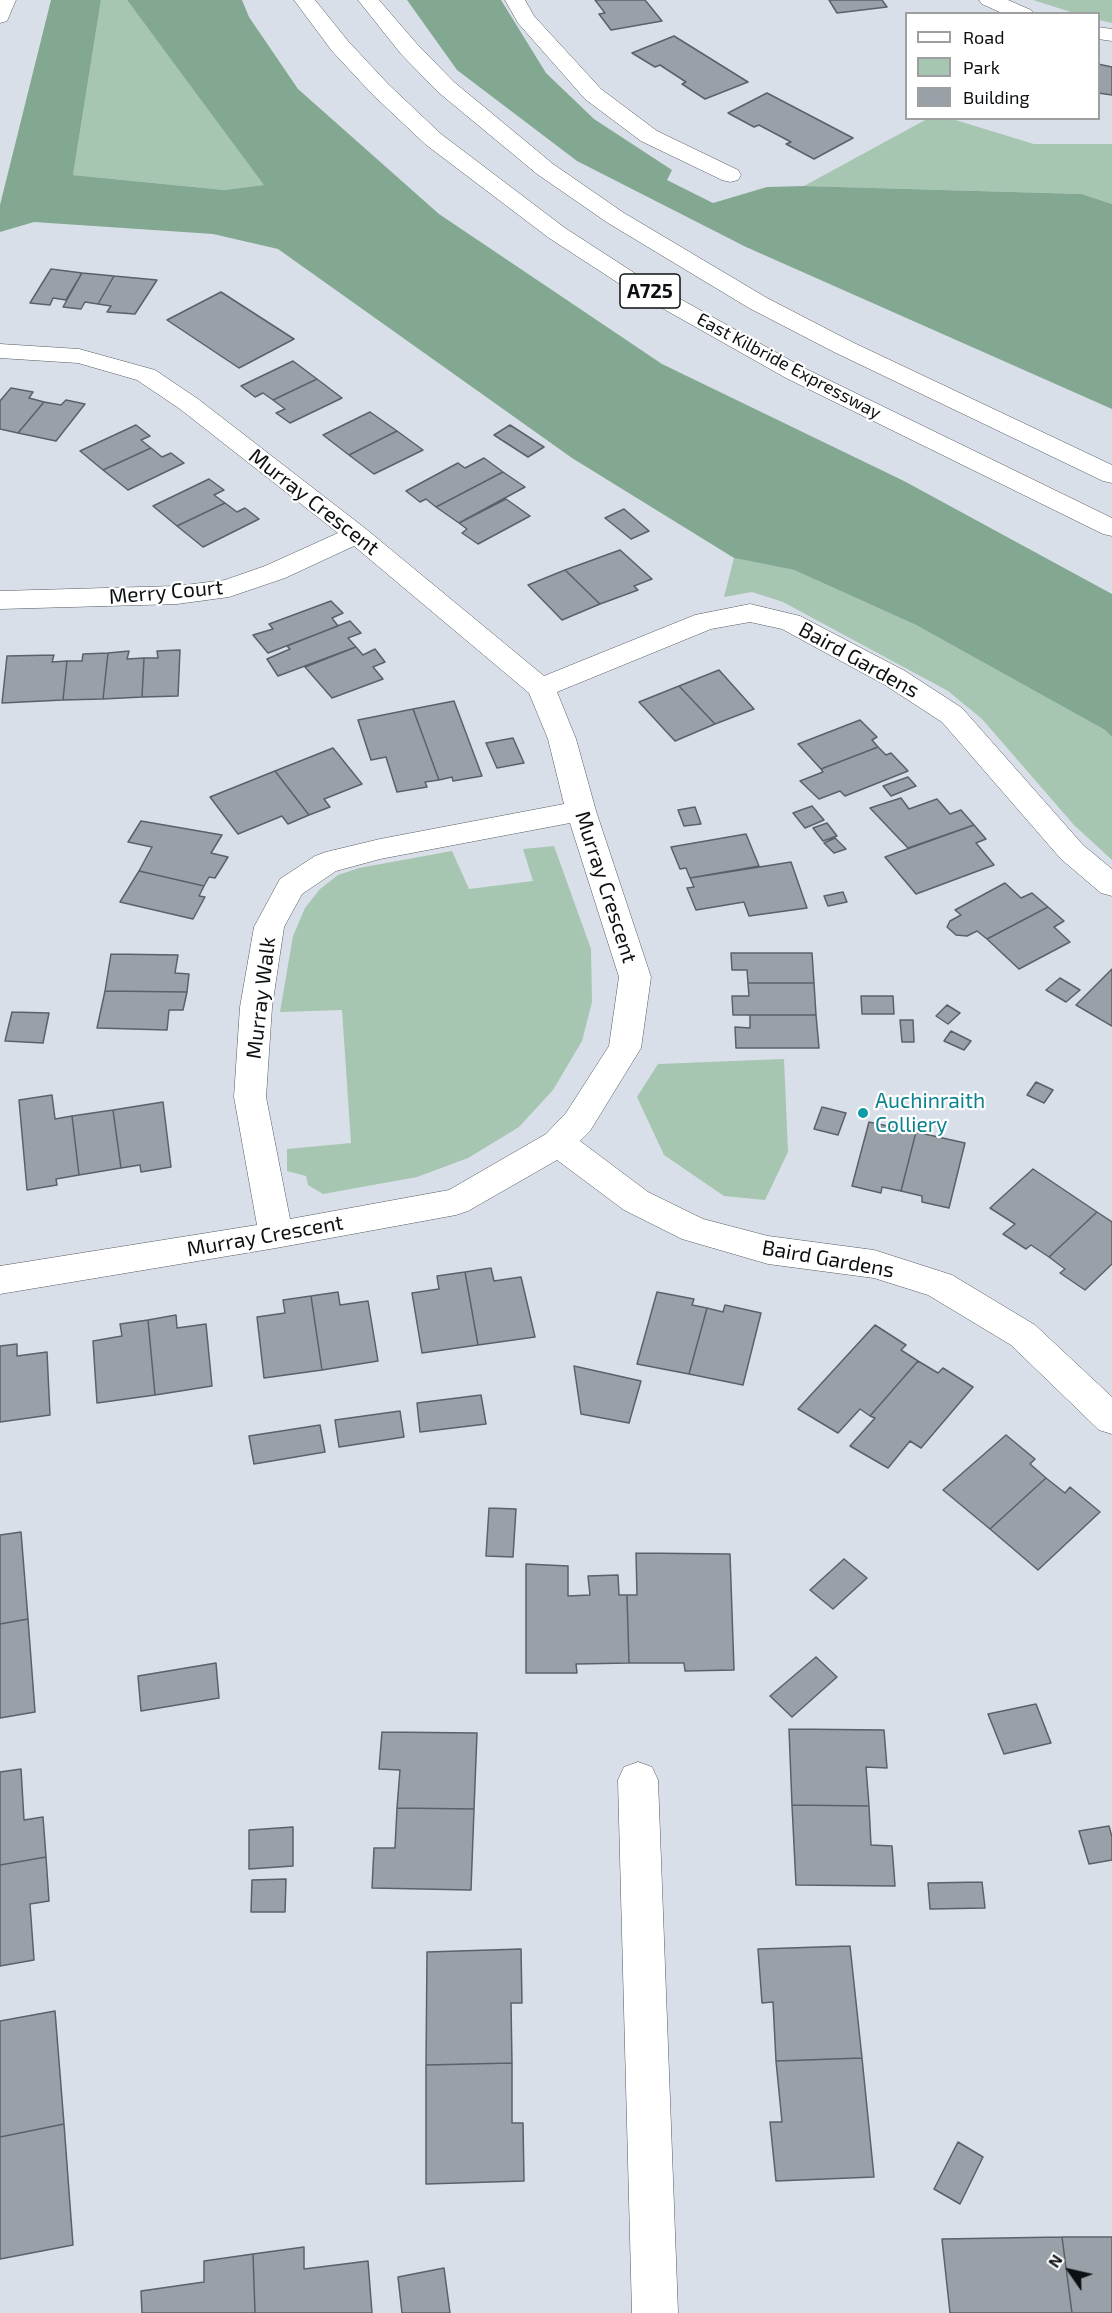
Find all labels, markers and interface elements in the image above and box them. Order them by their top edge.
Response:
legend [905,12,1100,120]
text: Road [963,26,1004,48]
text: Park [963,56,1000,78]
text: Building [963,86,1030,108]
road number: A725 [620,274,680,308]
street label: East Kilbride Expressway [693,308,885,424]
street label: Murray Crescent [244,443,384,561]
street label: Merry Court [108,574,224,610]
street label: Baird Gardens [794,617,924,703]
street label: Murray Crescent [570,808,642,966]
street label: Murray Walk [241,936,281,1060]
place label: Auchinraith Colliery [875,1088,985,1138]
marker: Auchinraith Colliery [856,1106,870,1120]
street label: Murray Crescent [185,1210,345,1262]
street label: Baird Gardens [760,1235,896,1283]
north arrow [1040,2241,1100,2301]
text: N [1044,2251,1066,2271]

